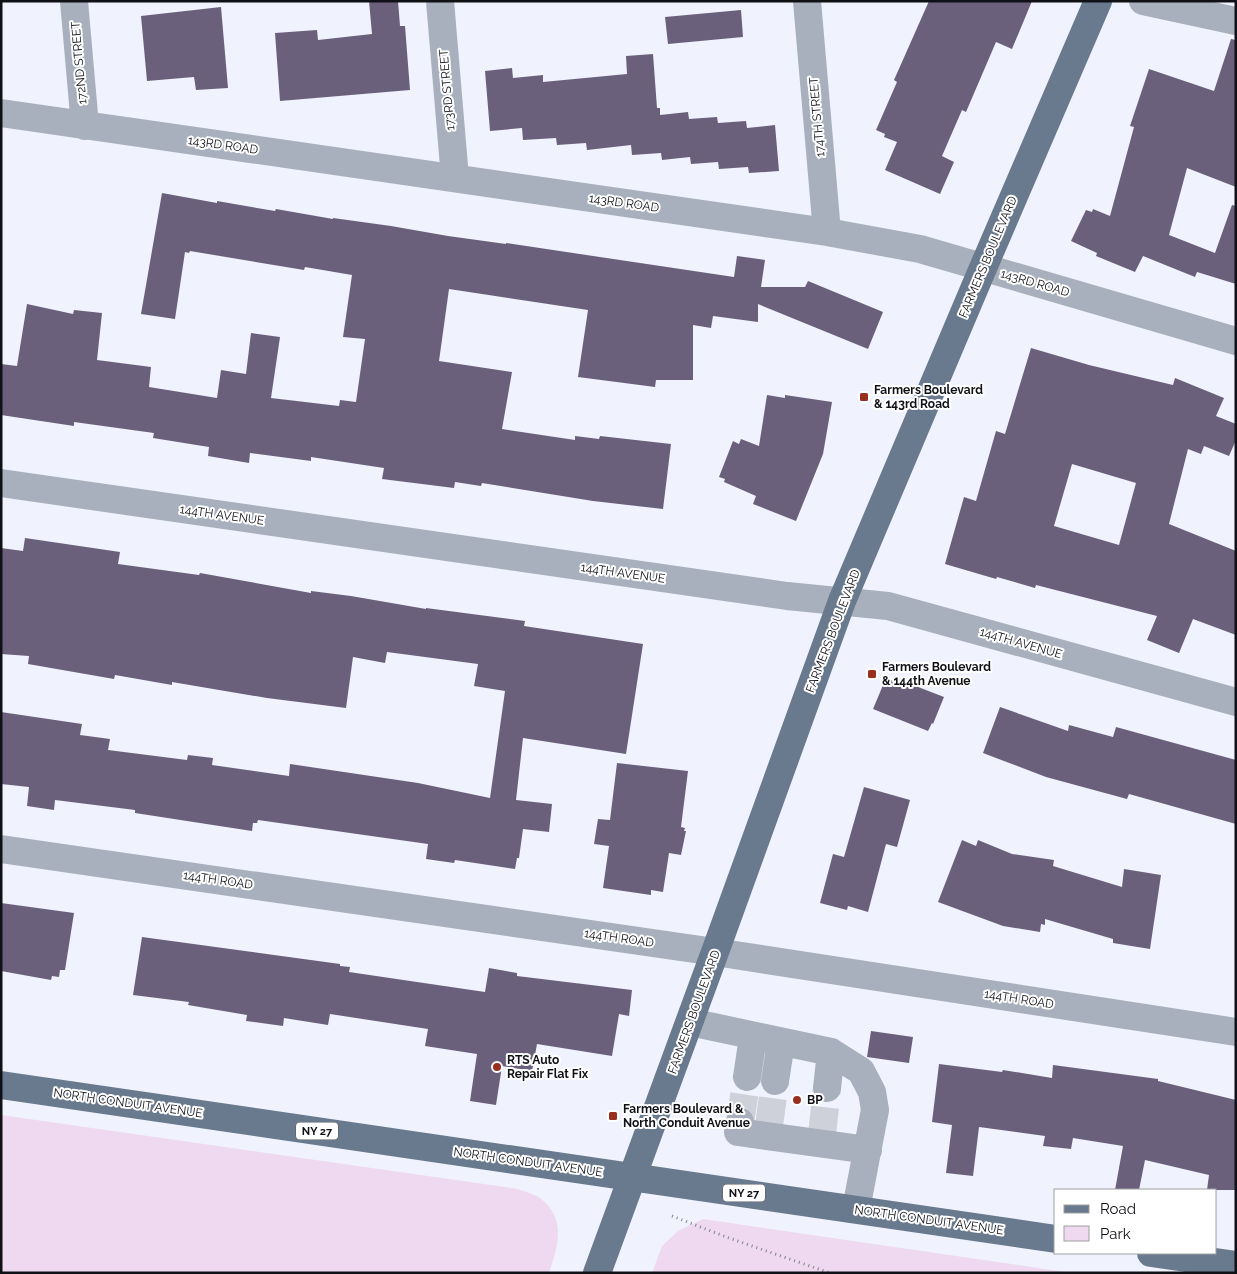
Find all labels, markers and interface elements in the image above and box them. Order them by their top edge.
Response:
street label: 172ND STREET [68,20,90,105]
street label: 173RD STREET [436,48,458,131]
street label: 174TH STREET [806,76,827,158]
street label: 143RD ROAD [187,133,259,157]
street label: 143RD ROAD [588,191,660,215]
street label: FARMERS BOULEVARD [956,194,1020,320]
street label: 143RD ROAD [999,267,1071,300]
place label: Farmers Boulevard & 143rd Road [874,383,983,411]
marker: Farmers Boulevard & 143rd Road [858,391,870,403]
street label: 144TH AVENUE [179,502,265,528]
street label: 144TH AVENUE [580,560,666,586]
street label: FARMERS BOULEVARD [803,567,863,694]
street label: 144TH AVENUE [978,625,1064,661]
place label: Farmers Boulevard & 144th Avenue [882,660,991,688]
marker: Farmers Boulevard & 144th Avenue [866,668,878,680]
street label: 144TH ROAD [182,868,254,892]
street label: 144TH ROAD [583,926,655,950]
street label: FARMERS BOULEVARD [665,948,723,1076]
street label: 144TH ROAD [983,987,1055,1011]
place label: RTS Auto Repair Flat Fix [507,1053,589,1081]
marker: RTS Auto Repair Flat Fix [491,1061,503,1073]
street label: NORTH CONDUIT AVENUE [53,1086,203,1120]
place label: BP [807,1093,823,1107]
marker: BP [791,1094,803,1106]
place label: Farmers Boulevard & North Conduit Avenue [623,1102,750,1130]
marker: Farmers Boulevard & North Conduit Avenue [607,1110,619,1122]
road number: NY 27 [296,1122,338,1140]
street label: NORTH CONDUIT AVENUE [453,1145,603,1179]
road number: NY 27 [723,1184,765,1202]
legend [1054,1189,1217,1254]
text: Road [1100,1200,1136,1218]
street label: NORTH CONDUIT AVENUE [854,1203,1004,1237]
text: Park [1100,1225,1131,1243]

